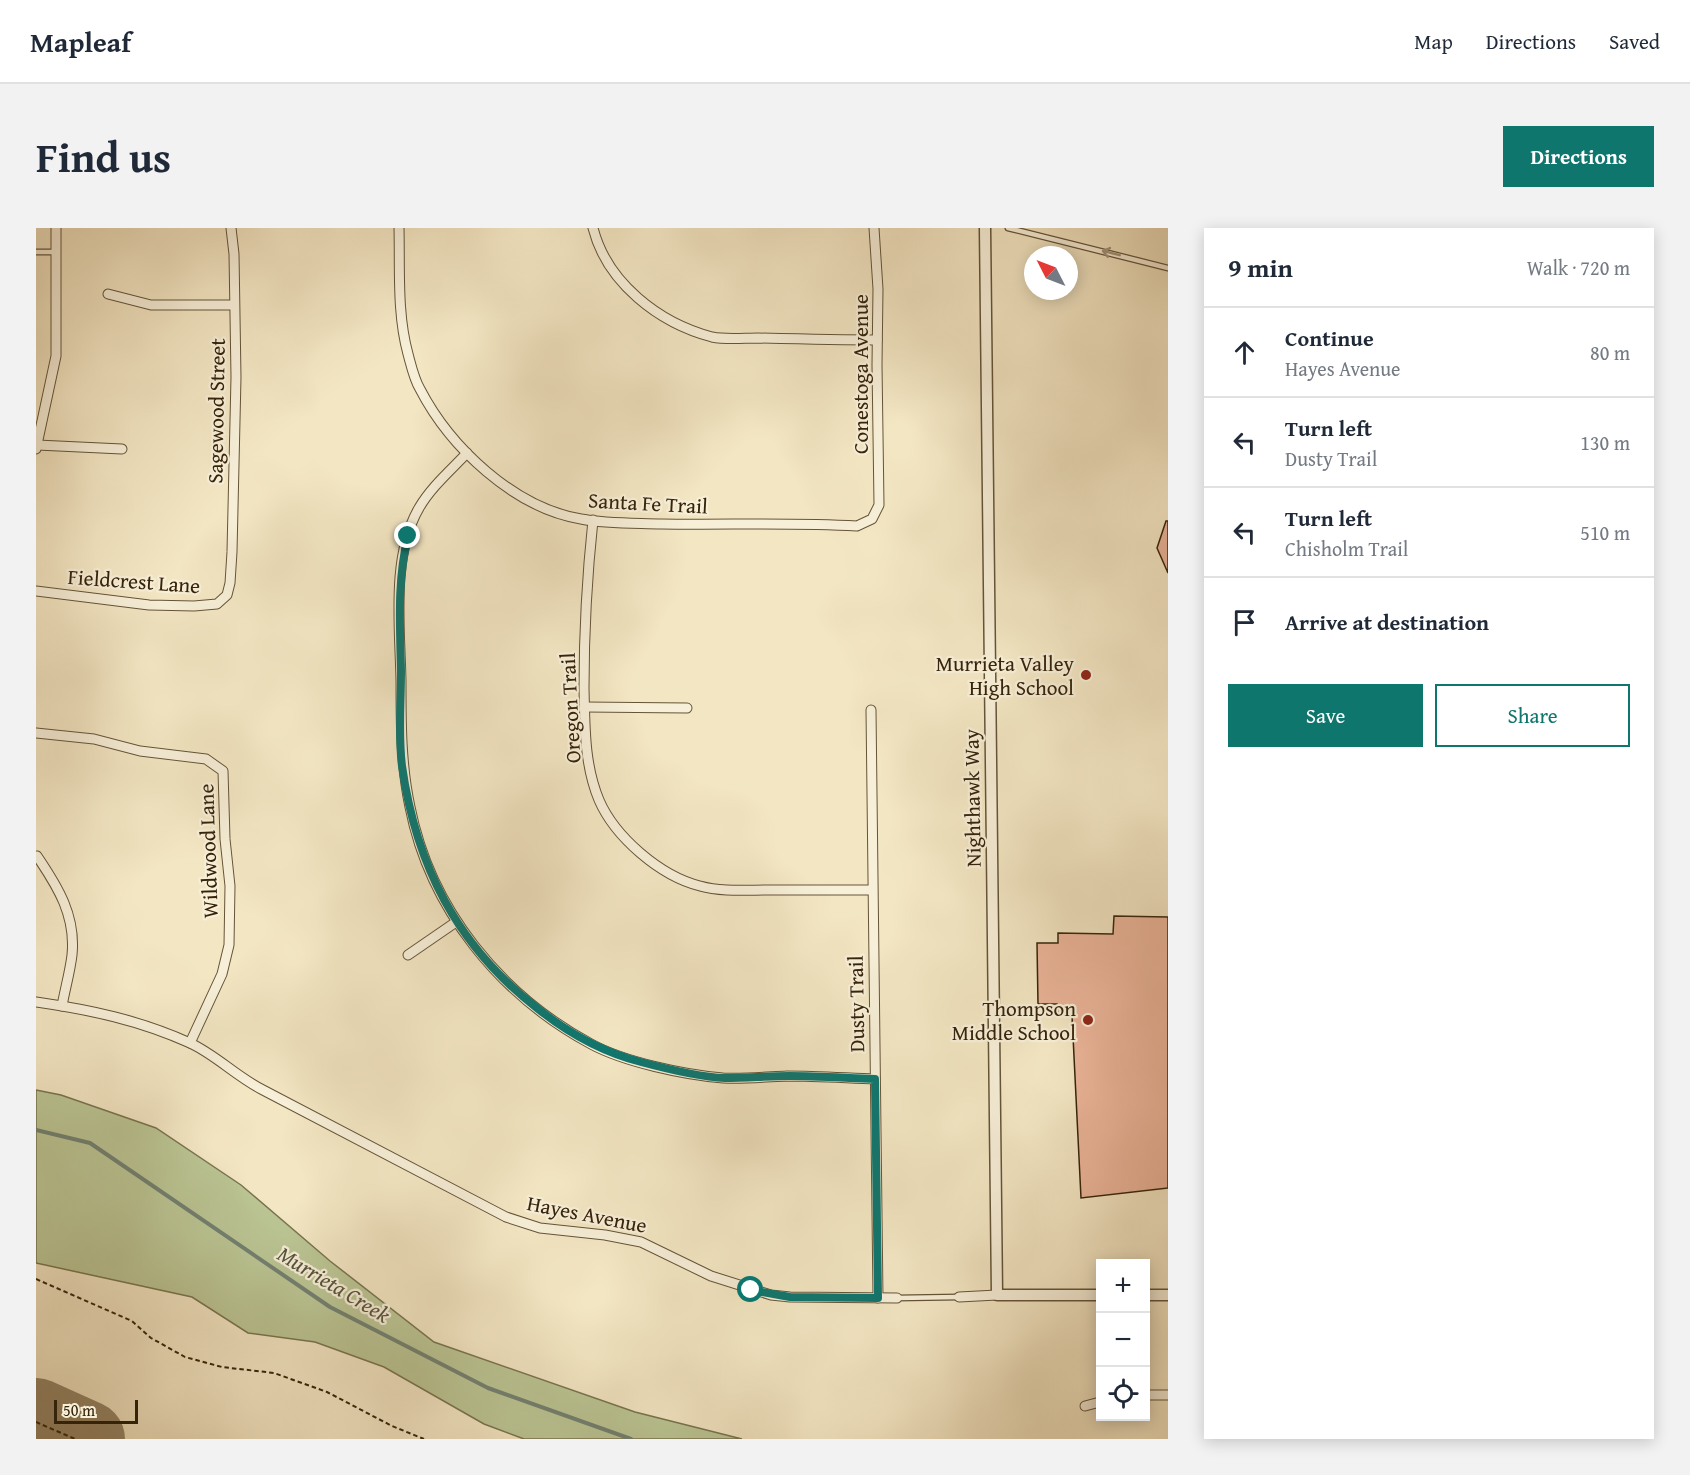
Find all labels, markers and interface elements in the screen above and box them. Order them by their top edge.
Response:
text: Mapleaf [30,21,131,62]
text: Map [1414,26,1453,57]
text: Directions [1486,26,1576,57]
text: Saved [1609,26,1660,57]
text: Find us [36,126,171,187]
button: Directions [1503,126,1654,187]
north arrow [1024,246,1078,300]
one-way arrow [1102,247,1121,259]
text: 9 min [1228,248,1293,287]
text: Walk · 720 m [1527,253,1630,282]
street label: Conestoga Avenue [845,294,876,454]
text: Continue [1285,322,1374,354]
icon: ahead [1228,336,1261,369]
street label: Sagewood Street [199,337,233,484]
text: 80 m [1590,338,1630,367]
text: Hayes Avenue [1285,354,1400,383]
text: Turn left [1285,412,1372,444]
icon: left [1228,426,1261,459]
text: 130 m [1580,428,1630,457]
text: Dusty Trail [1285,444,1377,473]
street label: Santa Fe Trail [587,484,709,522]
text: Turn left [1285,502,1372,534]
icon: left [1228,516,1261,549]
text: 510 m [1580,518,1630,547]
route end [394,522,420,548]
text: Chisholm Trail [1285,534,1408,563]
street label: Fieldcrest Lane [67,561,201,601]
icon: arrive [1228,606,1261,639]
text: Arrive at destination [1285,606,1489,638]
place label: Murrieta Valley High School [936,648,1075,703]
street label: Oregon Trail [552,652,588,764]
marker: Murrieta Valley High School [1079,668,1093,682]
button: Save [1228,684,1423,747]
button: Share [1435,684,1630,747]
street label: Nighthawk Way [955,728,989,867]
street label: Wildwood Lane [190,783,226,919]
street label: Dusty Trail [840,955,872,1053]
place label: Thompson Middle School [952,993,1076,1048]
marker: Thompson Middle School [1081,1013,1095,1027]
street label: Hayes Avenue [525,1187,650,1241]
water label: Murrieta Creek [272,1238,397,1331]
map controls [1096,1259,1150,1421]
button: + [1096,1259,1150,1313]
route start [737,1276,763,1302]
button: − [1096,1313,1150,1367]
button: locate [1096,1367,1150,1421]
scale bar [54,1397,138,1424]
text: 50 m [63,1398,95,1422]

